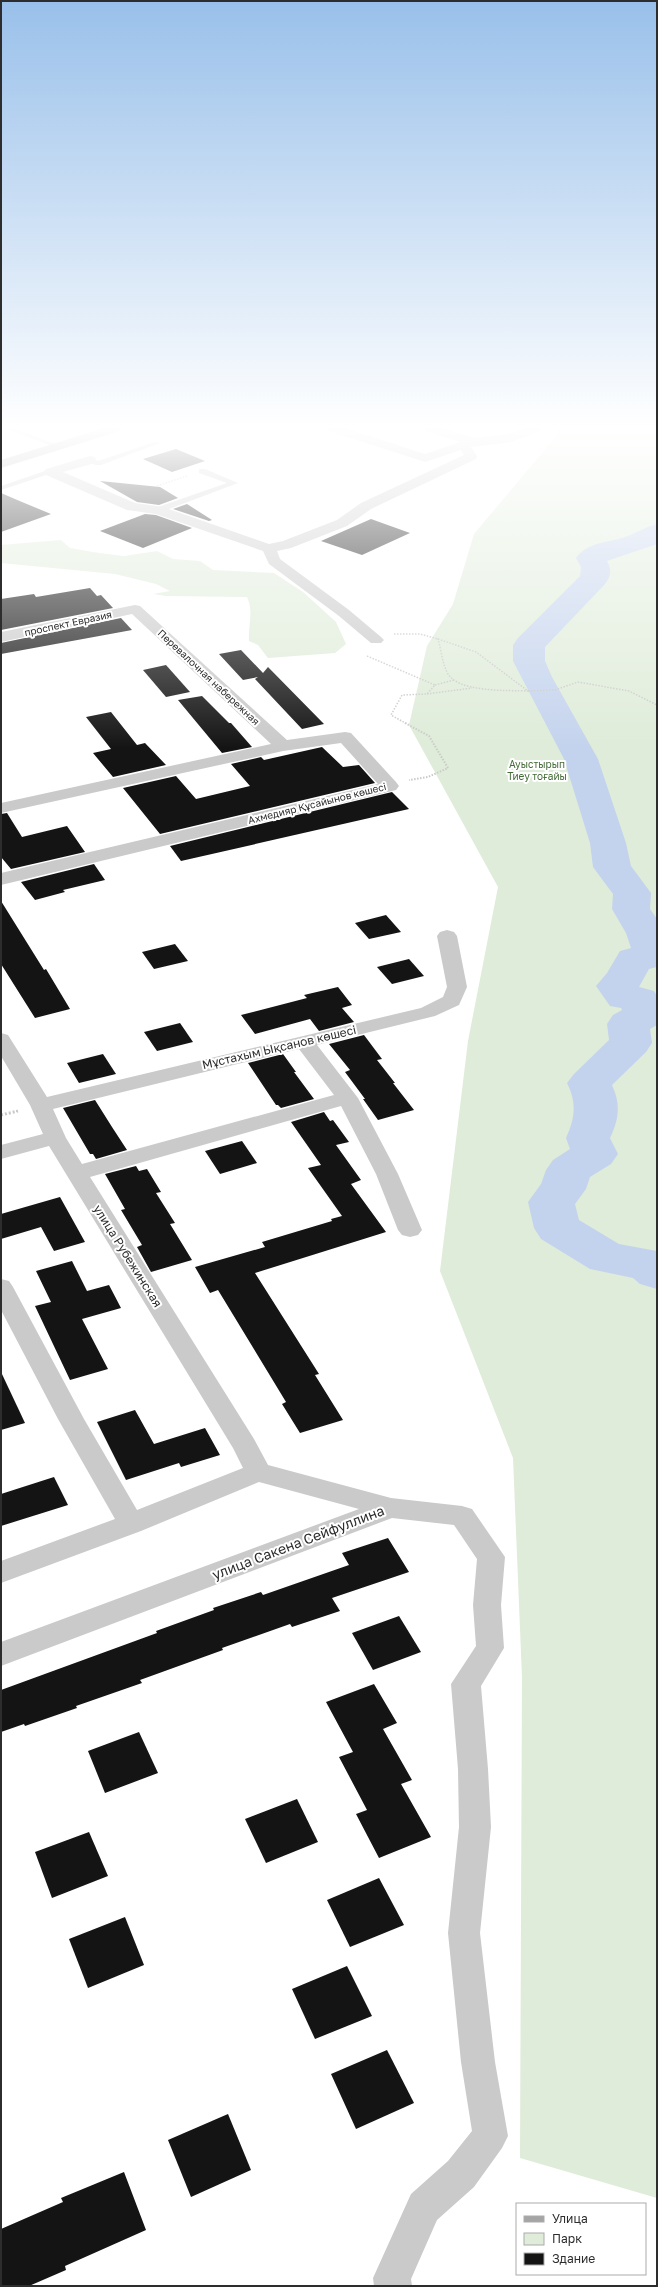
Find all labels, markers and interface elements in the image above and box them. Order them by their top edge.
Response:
street label: проспект Евразия [23,608,113,638]
street label: Перевалочная набережная [156,627,262,727]
park label: Ауыстырып Тиеу тоғайы [507,758,567,782]
street label: Ахмедияр Құсайынов көшесі [247,780,388,827]
street label: Мұстахым Ықсанов көшесі [200,1022,358,1072]
street label: улица Рубежинская [90,1202,166,1310]
street label: улица Сакена Сейфуллина [210,1501,386,1583]
legend [516,2203,646,2275]
text: Улица [552,2211,588,2226]
text: Парк [552,2231,582,2246]
text: Здание [552,2251,595,2266]

